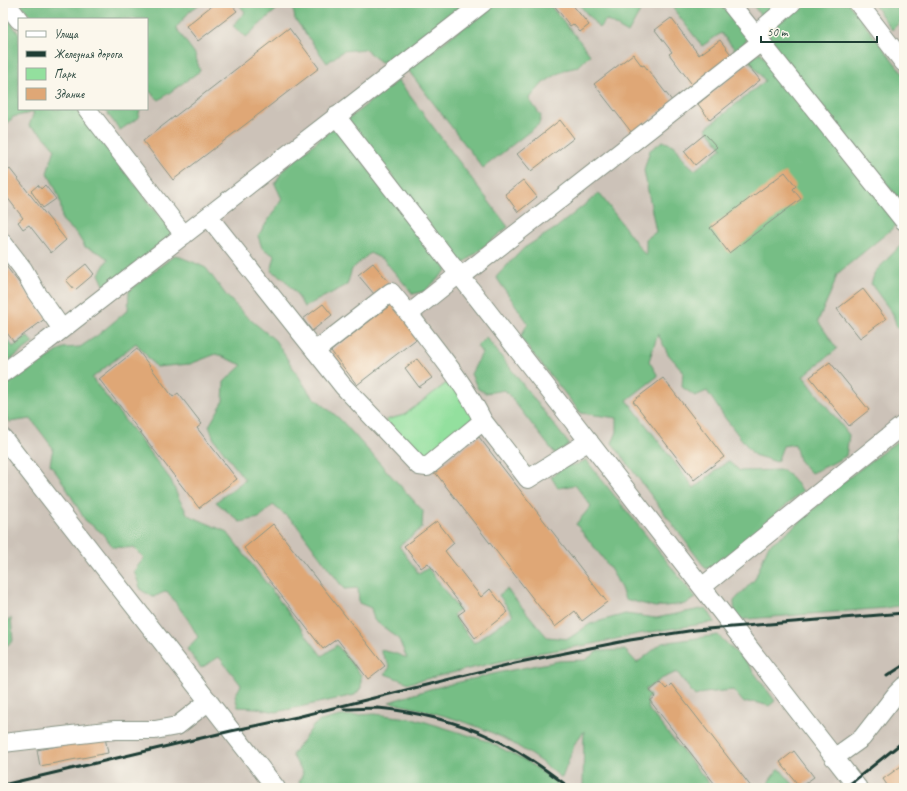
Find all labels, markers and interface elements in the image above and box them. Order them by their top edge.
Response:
legend [18,18,148,110]
scale bar [761,18,877,44]
text: 50 m [767,24,789,40]
text: Улица [54,26,79,42]
text: Железная дорога [54,46,123,62]
text: Парк [54,66,77,82]
text: Здание [54,86,85,102]

